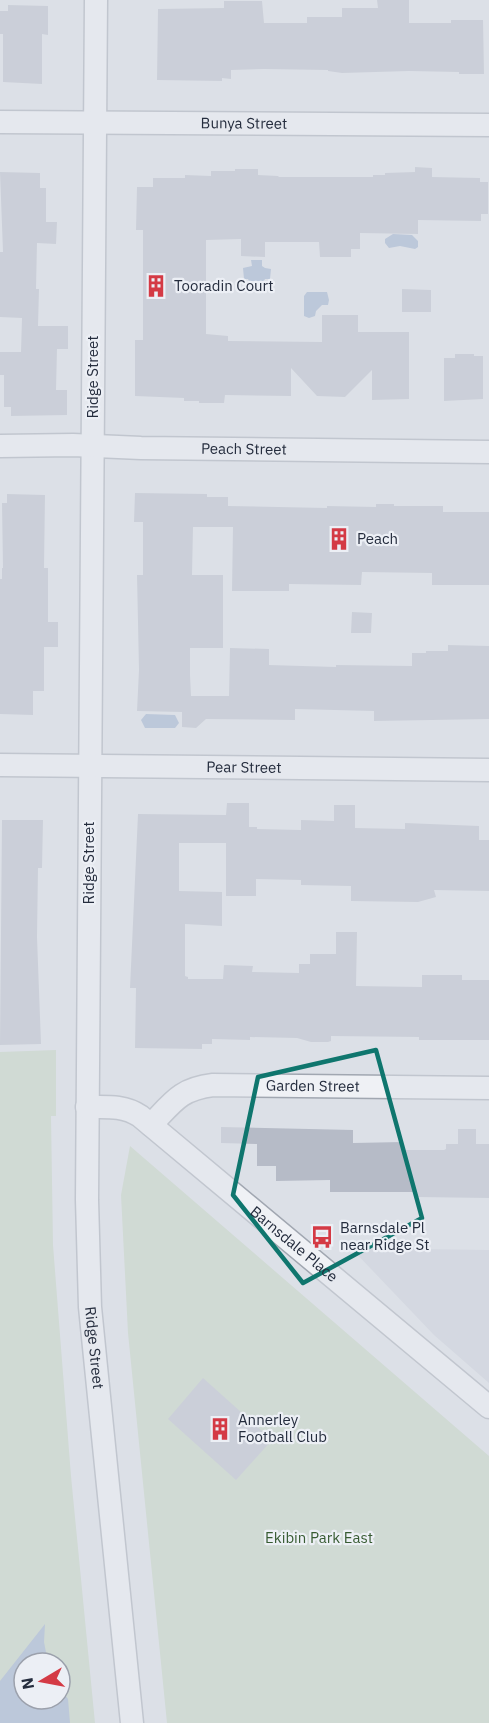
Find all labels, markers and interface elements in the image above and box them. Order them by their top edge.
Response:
street label: Bunya Street [201,113,287,133]
building icon: Tooradin Court [143,273,169,299]
place label: Tooradin Court [174,276,273,295]
street label: Ridge Street [83,336,102,418]
street label: Peach Street [201,439,287,459]
building icon: Peach [326,526,352,552]
place label: Peach [357,529,398,548]
street label: Pear Street [206,757,282,777]
street label: Ridge Street [79,822,98,904]
street label: Garden Street [266,1076,360,1096]
street label: Barnsdale Place [246,1202,342,1286]
place label: Barnsdale Pl near Ridge St [340,1218,429,1254]
bus stop icon: Barnsdale Pl near Ridge St [309,1224,335,1250]
street label: Ridge Street [81,1305,108,1390]
place label: Annerley Football Club [238,1410,327,1446]
building icon: Annerley Football Club [207,1416,233,1442]
park label: Ekibin Park East [265,1528,373,1547]
north arrow [12,1651,72,1711]
text: N [16,1676,38,1691]

